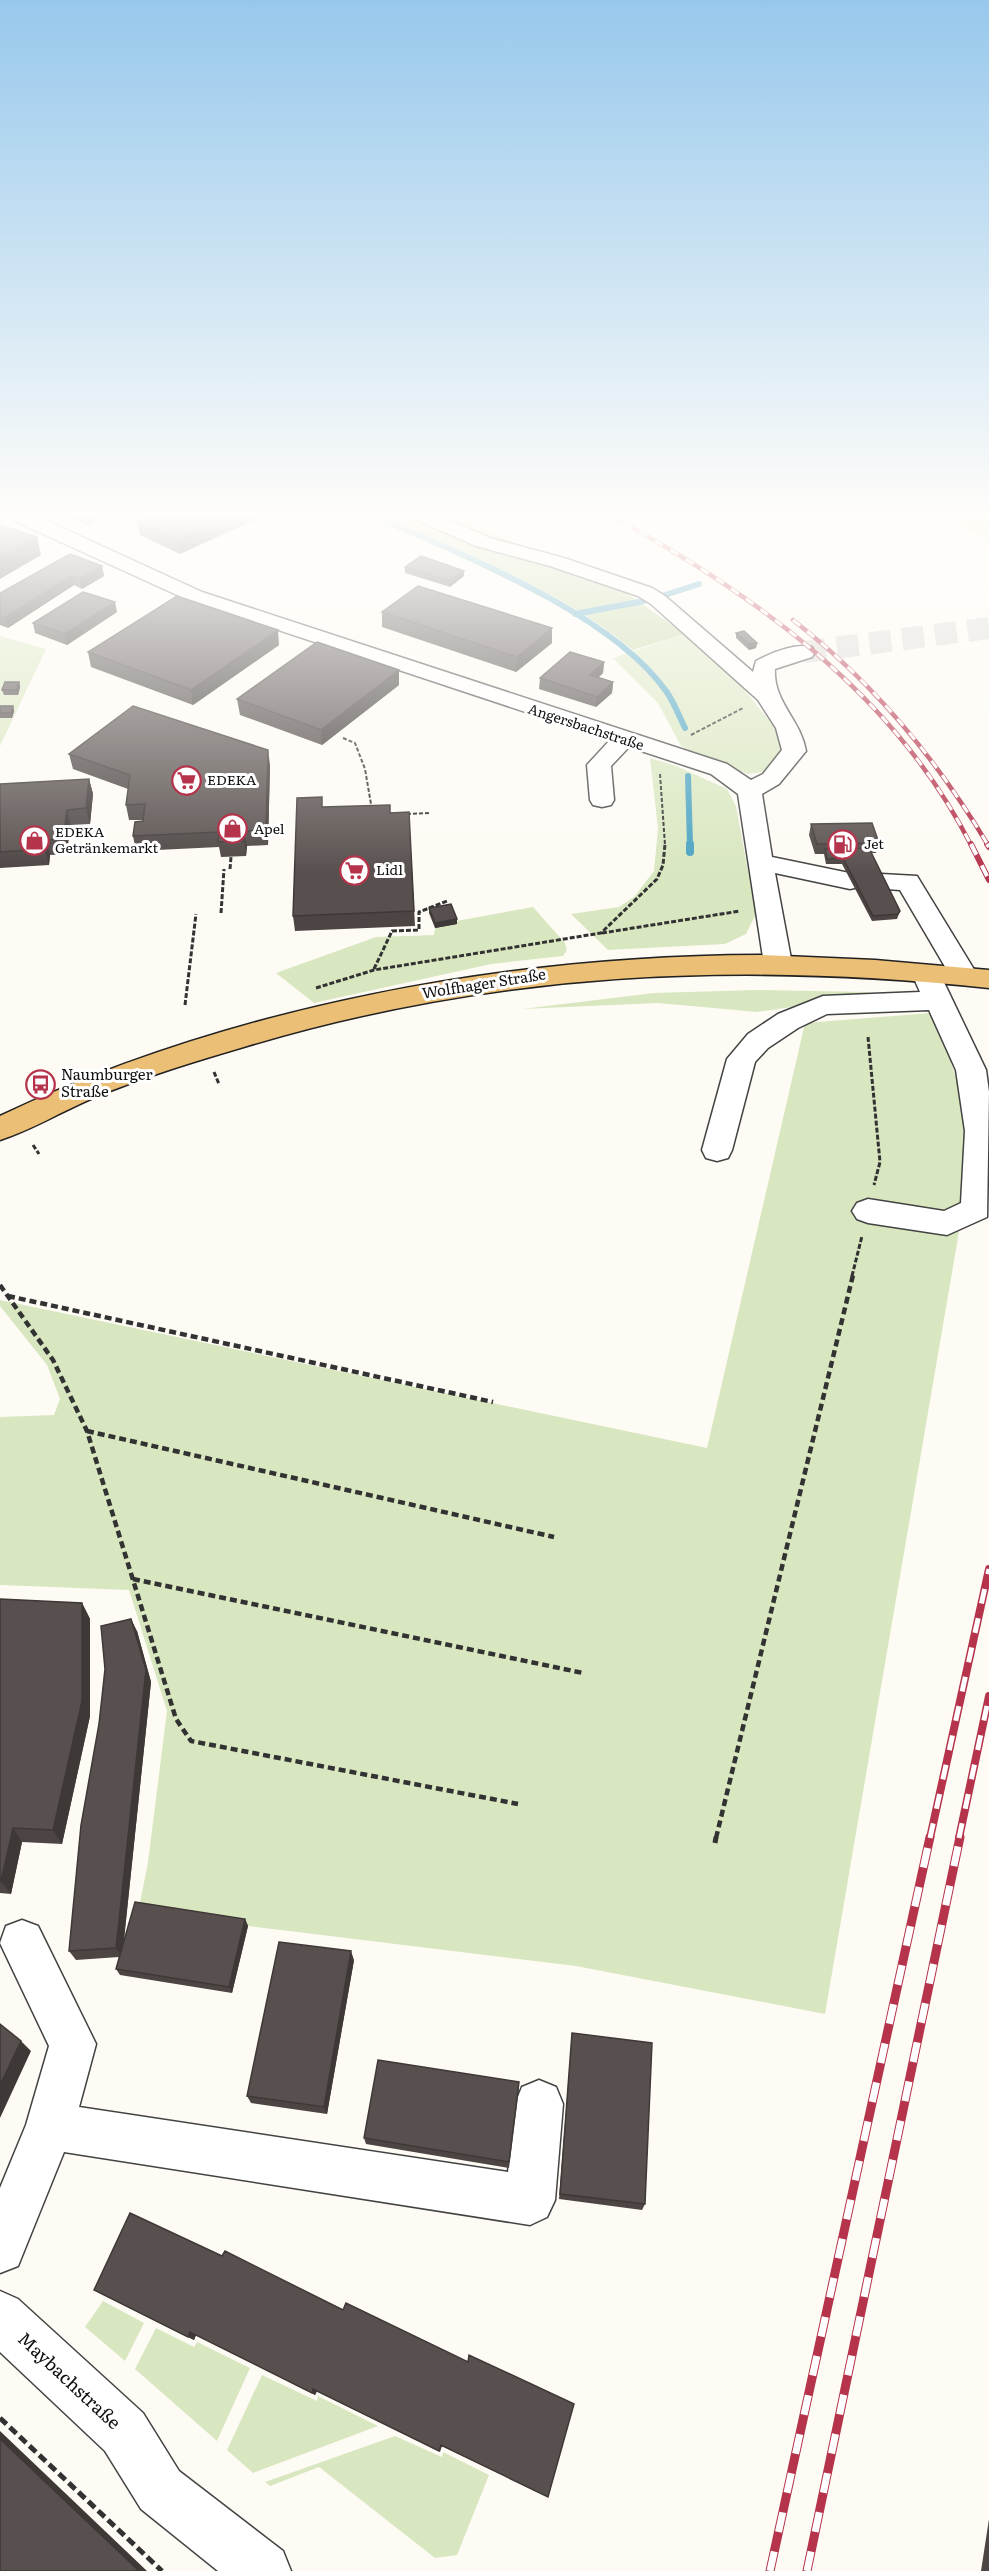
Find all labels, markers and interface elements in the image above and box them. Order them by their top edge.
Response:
street label: Angersbachstraße [526,698,647,754]
supermarket icon: EDEKA [170,764,202,796]
place label: EDEKA [207,769,257,789]
shop icon: Apel [217,813,249,845]
place label: Apel [254,818,285,838]
place label: EDEKA Getränkemarkt [55,821,159,857]
shop icon: EDEKA Getränkemarkt [18,824,50,856]
fuel station icon: Jet [827,828,859,860]
place label: Jet [864,833,884,853]
supermarket icon: Lidl [339,854,371,886]
place label: Lidl [376,859,403,879]
street label: Wolfhager Straße [420,961,548,1004]
place label: Naumburger Straße [61,1062,153,1102]
bus stop icon: Naumburger Straße [24,1068,56,1100]
street label: Maybachstraße [13,2325,128,2435]

